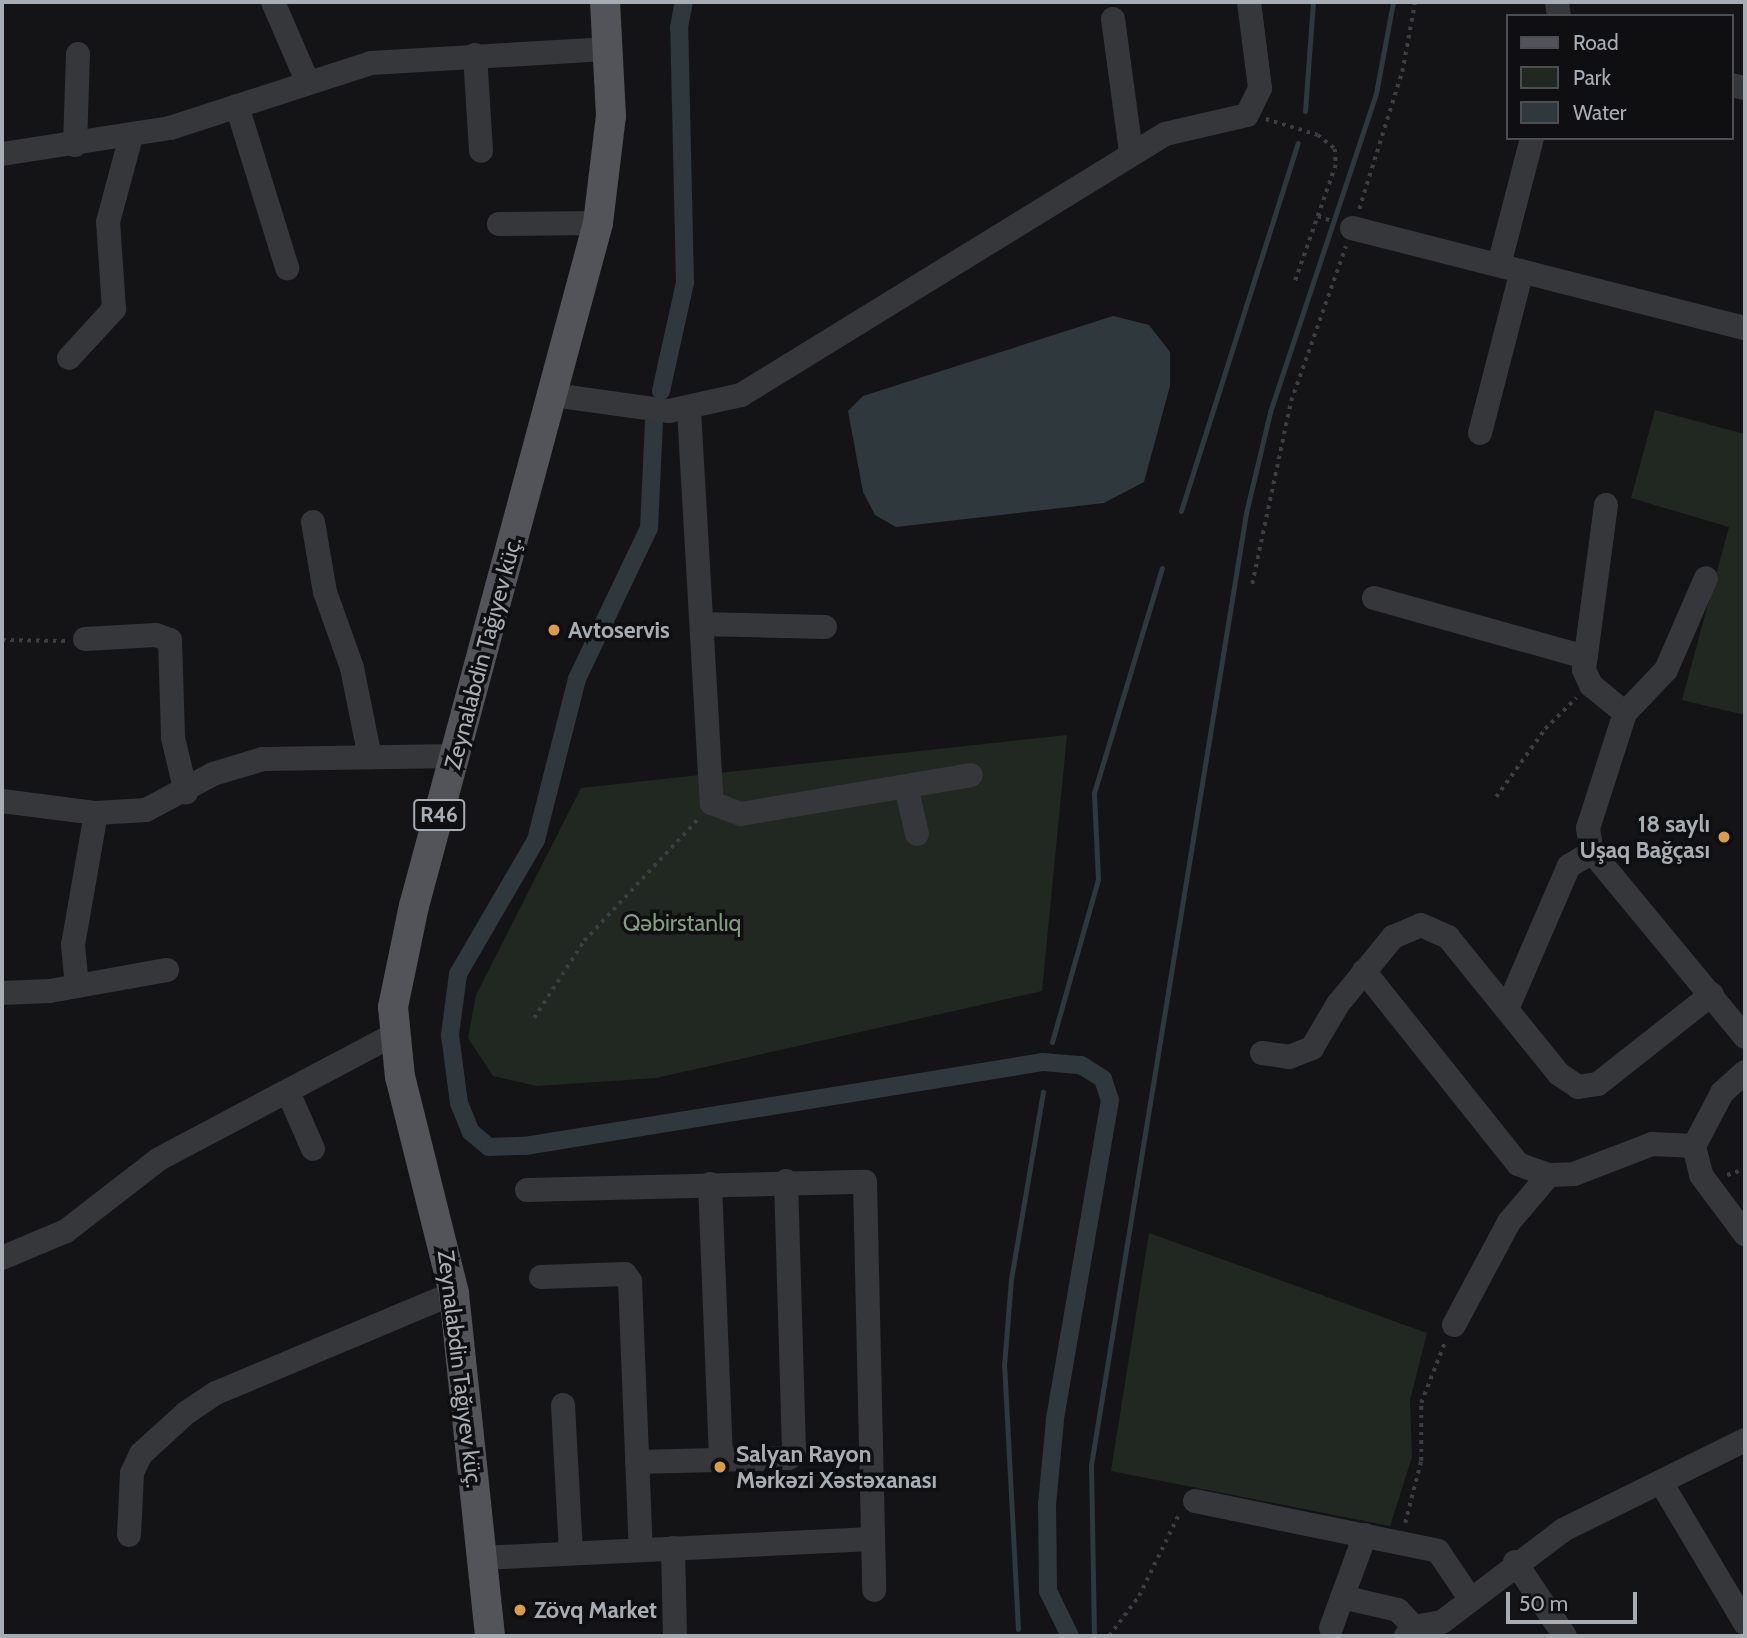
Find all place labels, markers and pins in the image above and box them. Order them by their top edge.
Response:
place label: Avtoservis [568,616,670,644]
marker: Avtoservis [546,622,562,638]
place label: 18 saylı Uşaq Bağçası [1579,810,1710,864]
marker: 18 saylı Uşaq Bağçası [1716,829,1732,845]
place label: Salyan Rayon Mərkəzi Xəstəxanası [736,1440,937,1494]
marker: Salyan Rayon Mərkəzi Xəstəxanası [710,1457,730,1477]
place label: Zövq Market [534,1596,657,1624]
marker: Zövq Market [512,1602,528,1618]

